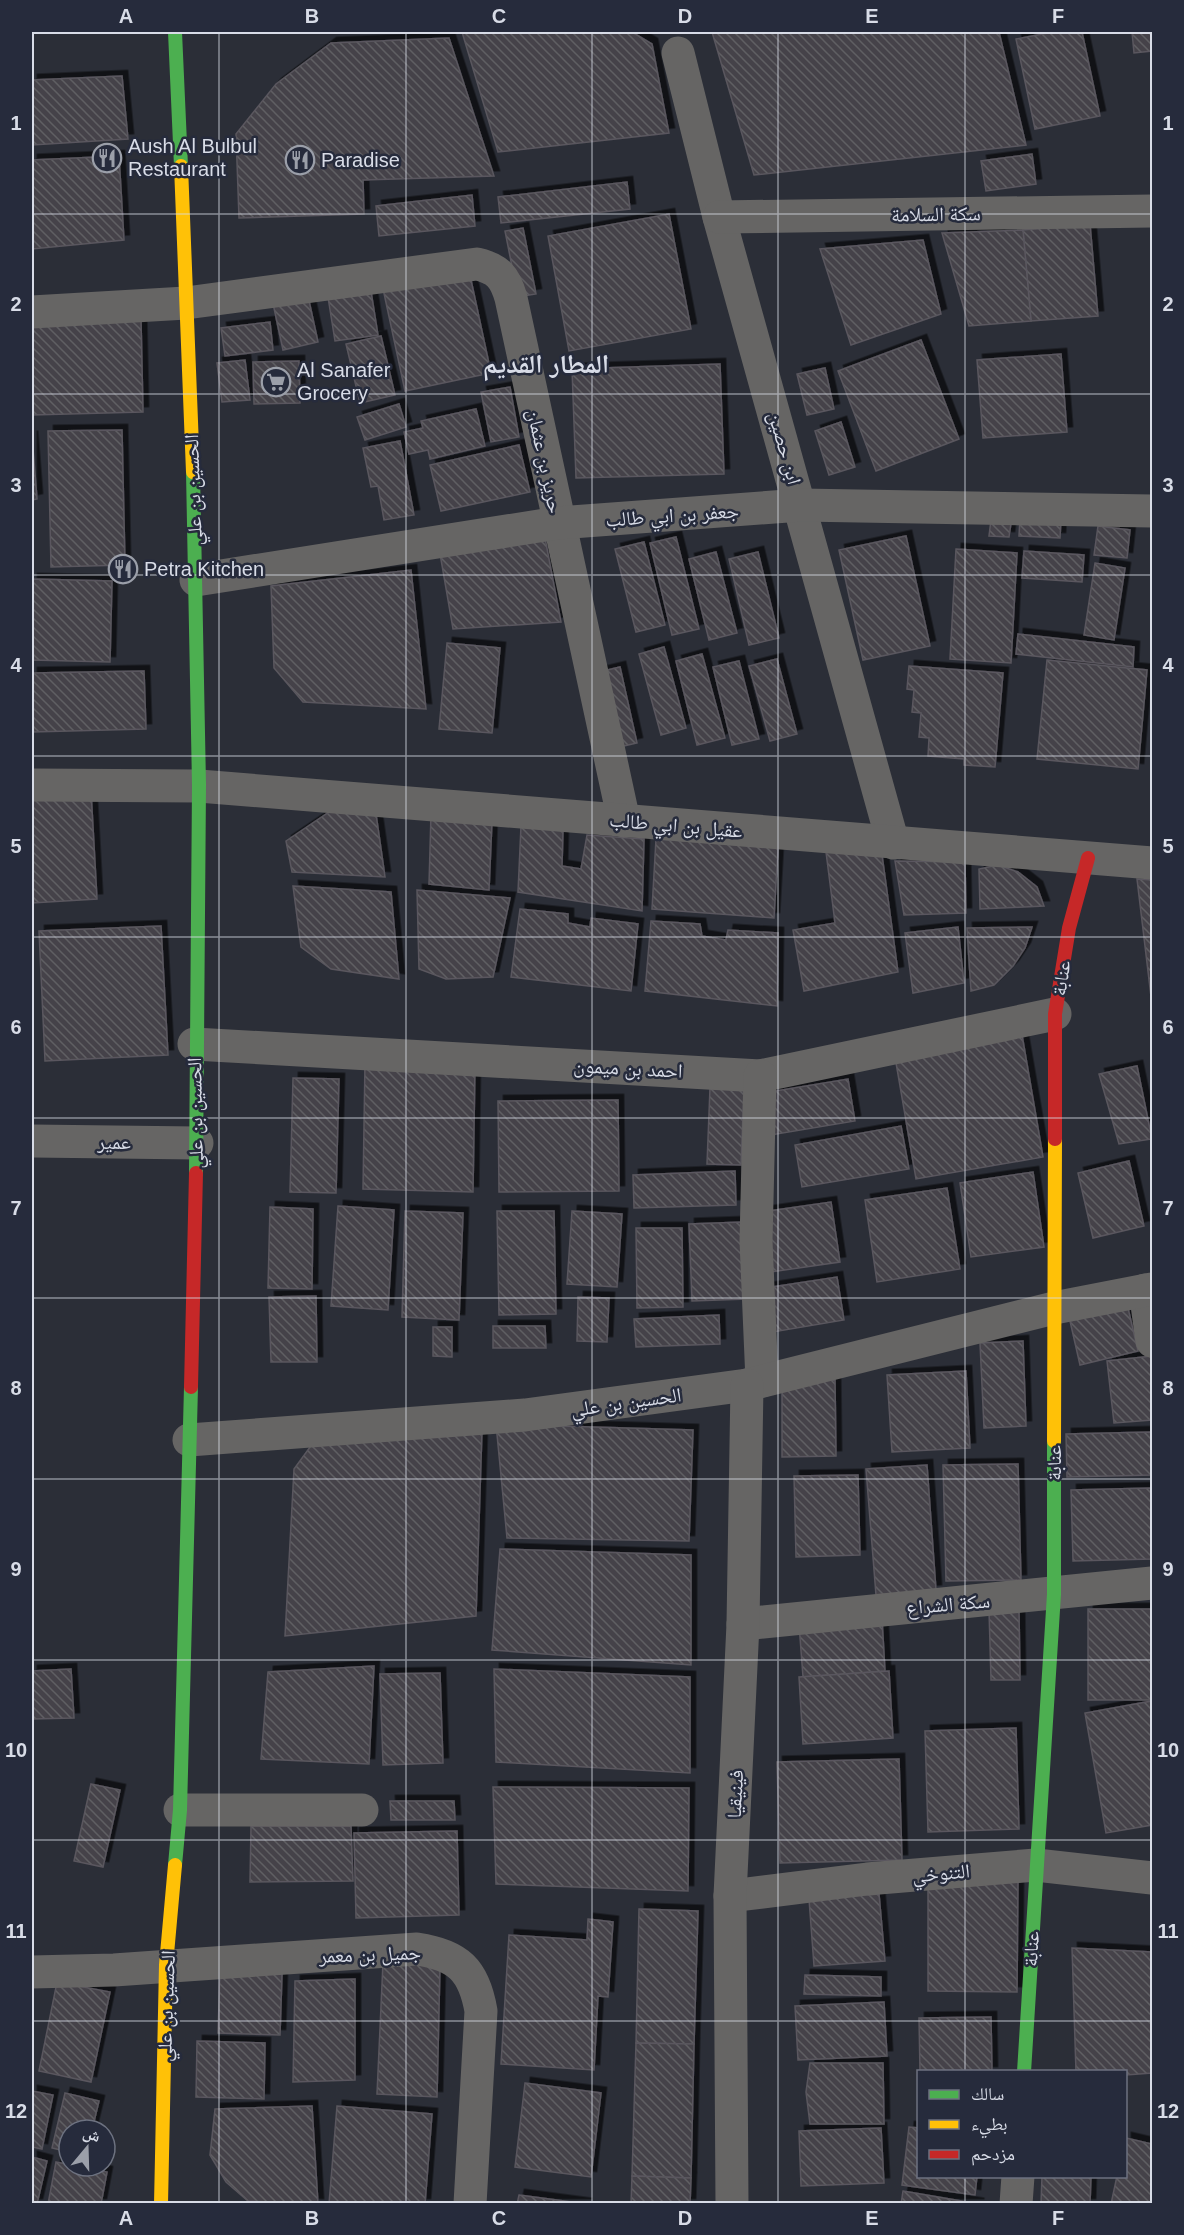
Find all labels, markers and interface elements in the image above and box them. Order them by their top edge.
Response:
text: A [119,5,133,27]
text: B [305,5,319,27]
text: C [492,5,506,27]
text: D [678,5,692,27]
text: E [865,5,879,27]
text: F [1052,5,1064,27]
text: 1 [10,112,22,134]
text: 1 [1162,112,1174,134]
place label: Aush Al Bulbul Restaurant [128,135,257,180]
restaurant icon: Aush Al Bulbul Restaurant [91,142,123,174]
restaurant icon: Paradise [284,144,316,176]
place label: Paradise [321,149,400,171]
street label: سكة السلامة [891,202,981,226]
text: 2 [10,293,22,315]
text: 2 [1162,293,1174,315]
district label: المطار القديم [483,349,609,382]
place label: Al Sanafer Grocery [297,359,391,404]
supermarket icon: Al Sanafer Grocery [260,366,292,398]
street label: حريز بن عثمان [522,407,567,516]
street label: ابن حصين [763,409,806,487]
street label: الحسين بن علي [180,434,211,546]
text: 3 [10,474,22,496]
text: 3 [1162,474,1174,496]
street label: جعفر بن ابي طالب [605,499,740,536]
restaurant icon: Petra Kitchen [107,553,139,585]
place label: Petra Kitchen [144,558,264,580]
text: 4 [10,654,22,676]
text: 4 [1162,654,1174,676]
street label: عقيل بن ابي طالب [608,808,743,847]
text: 5 [10,835,22,857]
text: 5 [1162,835,1174,857]
street label: عنابة [1047,959,1075,997]
text: 6 [10,1016,22,1038]
text: 6 [1162,1016,1174,1038]
street label: احمد بن ميمون [573,1054,683,1083]
street label: الحسين بن علي [183,1057,212,1169]
street label: عمير [96,1131,131,1153]
text: 7 [10,1197,22,1219]
text: 7 [1162,1197,1174,1219]
text: 8 [10,1377,22,1399]
text: 8 [1162,1377,1174,1399]
street label: الحسين بن علي [569,1383,683,1426]
street label: عنابة [1043,1445,1066,1481]
text: 9 [10,1558,22,1580]
text: 9 [1162,1558,1174,1580]
street label: سكة الشراع [905,1589,991,1621]
text: 10 [5,1739,27,1761]
text: 10 [1157,1739,1179,1761]
street label: فينيقيا [723,1769,748,1819]
street label: التنوخي [911,1860,971,1892]
text: 11 [5,1920,27,1942]
text: 11 [1157,1920,1179,1942]
street label: عنابة [1019,1931,1044,1967]
street label: جميل بن معمر [318,1941,422,1968]
street label: الحسين بن علي [153,1950,184,2062]
legend [917,2070,1127,2178]
text: سالك [971,2084,1004,2104]
text: 12 [5,2100,27,2122]
text: 12 [1157,2100,1179,2122]
text: بطيء [971,2114,1008,2139]
north arrow [57,2118,117,2178]
text: ش [81,2123,103,2146]
text: مزدحم [971,2144,1015,2166]
text: A [119,2207,133,2229]
text: B [305,2207,319,2229]
text: C [492,2207,506,2229]
text: D [678,2207,692,2229]
text: E [865,2207,879,2229]
text: F [1052,2207,1064,2229]

